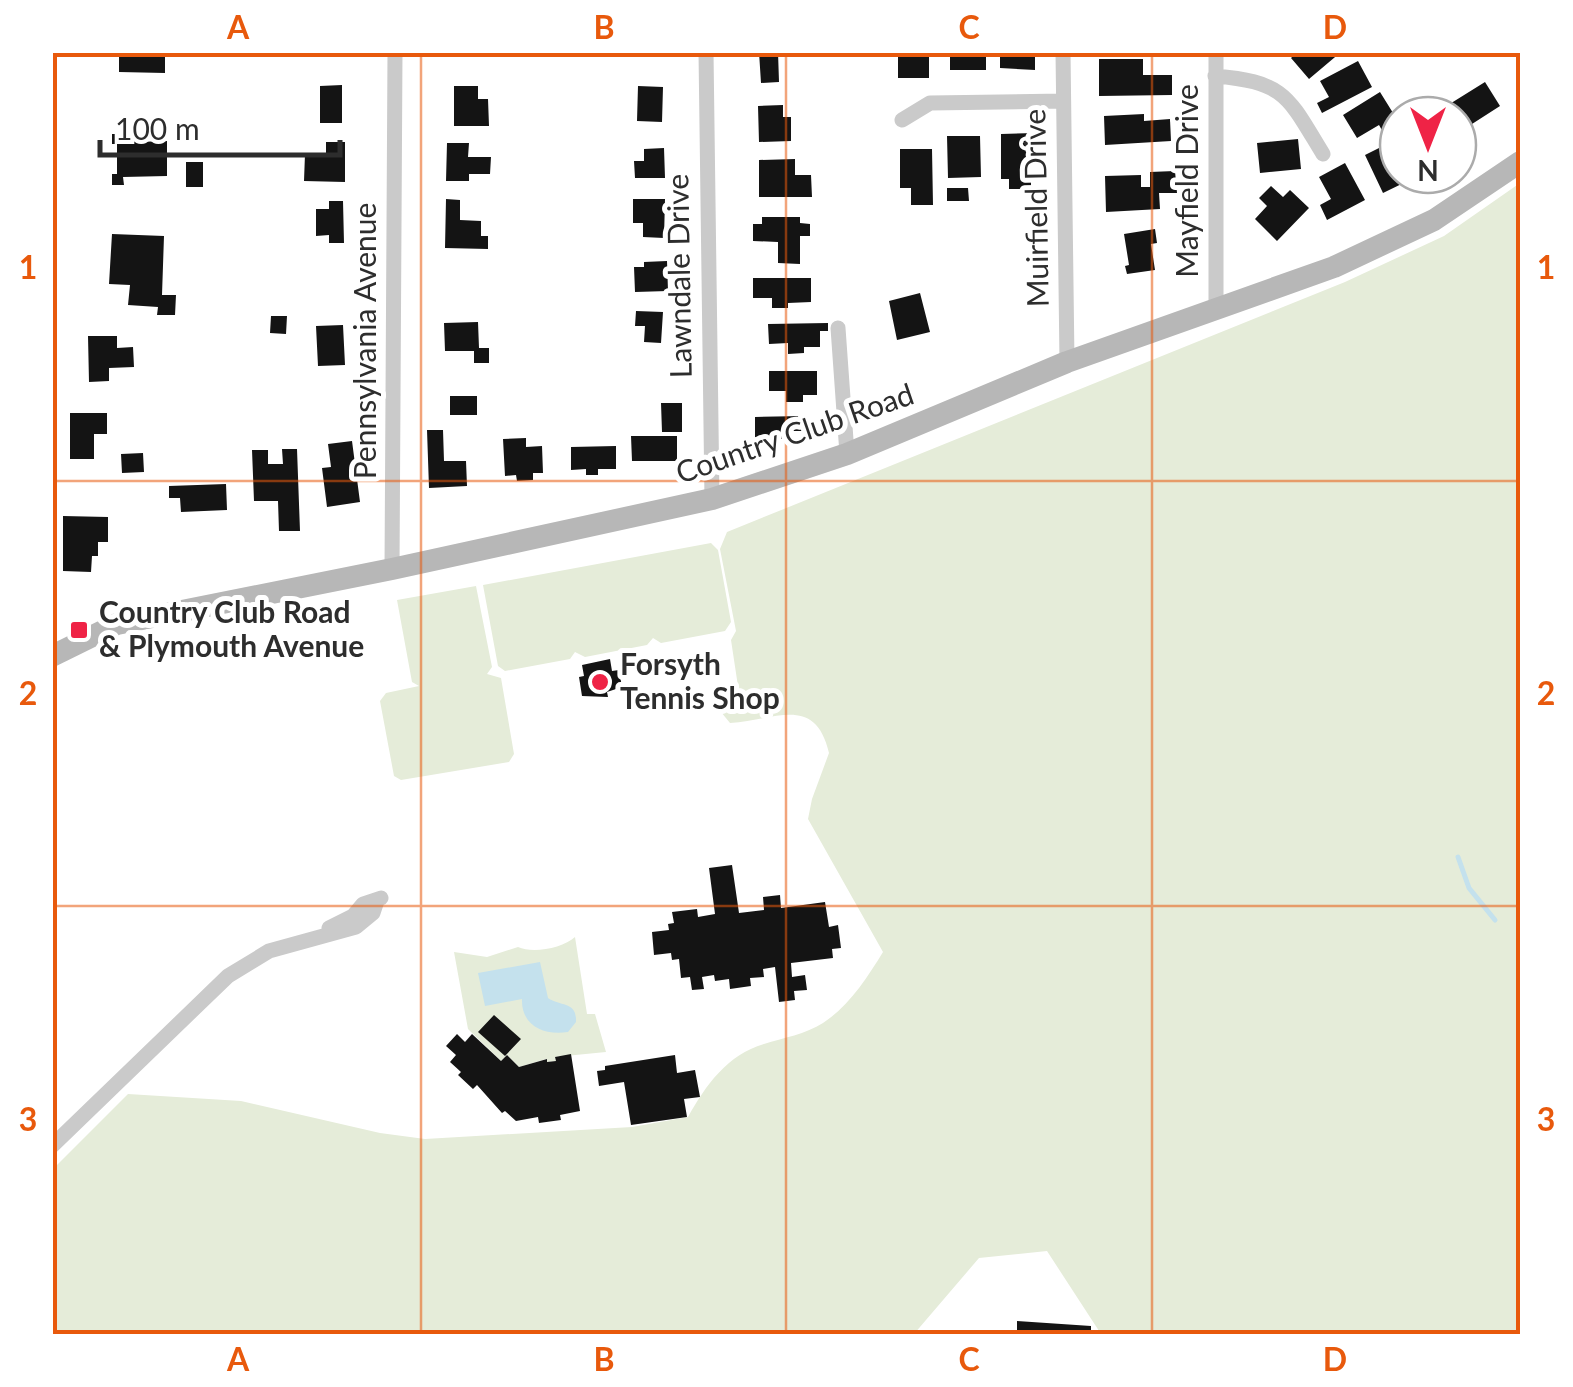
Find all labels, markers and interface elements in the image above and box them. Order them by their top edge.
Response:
text: A [226,7,250,46]
text: B [593,7,615,46]
text: C [958,7,980,46]
text: D [1323,7,1347,46]
street label: Mayfield Drive [1168,84,1204,278]
scale bar [100,95,340,157]
north arrow [1378,95,1478,195]
street label: Muirfield Drive [1015,108,1055,308]
text: 100 m [115,110,200,146]
text: N [1417,154,1439,188]
street label: Lawndale Drive [658,174,698,379]
street label: Pennsylvania Avenue [346,203,382,479]
text: 1 [19,247,37,286]
text: 1 [1537,247,1555,286]
street label: Country Club Road [671,375,918,490]
place label: Country Club Road & Plymouth Avenue [99,593,364,663]
marker: Country Club Road & Plymouth Avenue [68,619,90,641]
place label: Forsyth Tennis Shop [620,645,780,715]
marker: Forsyth Tennis Shop [589,671,611,693]
text: 2 [19,673,37,712]
text: 2 [1537,673,1555,712]
text: 3 [19,1099,37,1138]
text: 3 [1537,1099,1555,1138]
text: A [226,1339,250,1378]
text: B [593,1339,615,1378]
text: C [958,1339,980,1378]
text: D [1323,1339,1347,1378]

